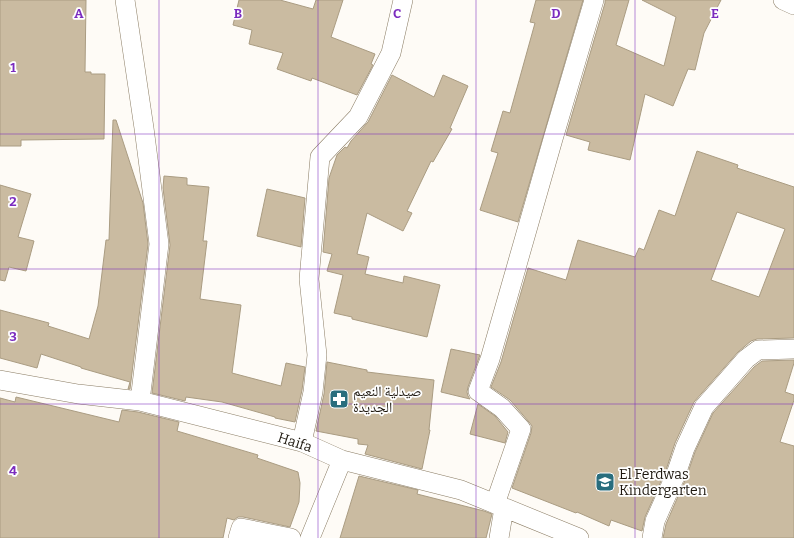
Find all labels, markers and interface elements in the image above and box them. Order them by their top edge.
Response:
text: A [74,6,84,21]
text: B [234,6,242,21]
text: C [393,6,401,21]
text: D [551,6,561,21]
text: E [711,6,719,21]
text: 1 [10,60,16,75]
text: 2 [9,194,17,209]
text: 3 [9,329,17,344]
place label: صيدلية النعيم الجديدة [353,383,421,416]
pharmacy icon: صيدلية النعيم الجديدة [328,388,350,410]
street label: Haifa [275,429,315,456]
text: 4 [9,463,17,478]
place label: El Ferdwas Kindergarten [619,466,707,499]
school or university icon: El Ferdwas Kindergarten [594,471,616,493]

